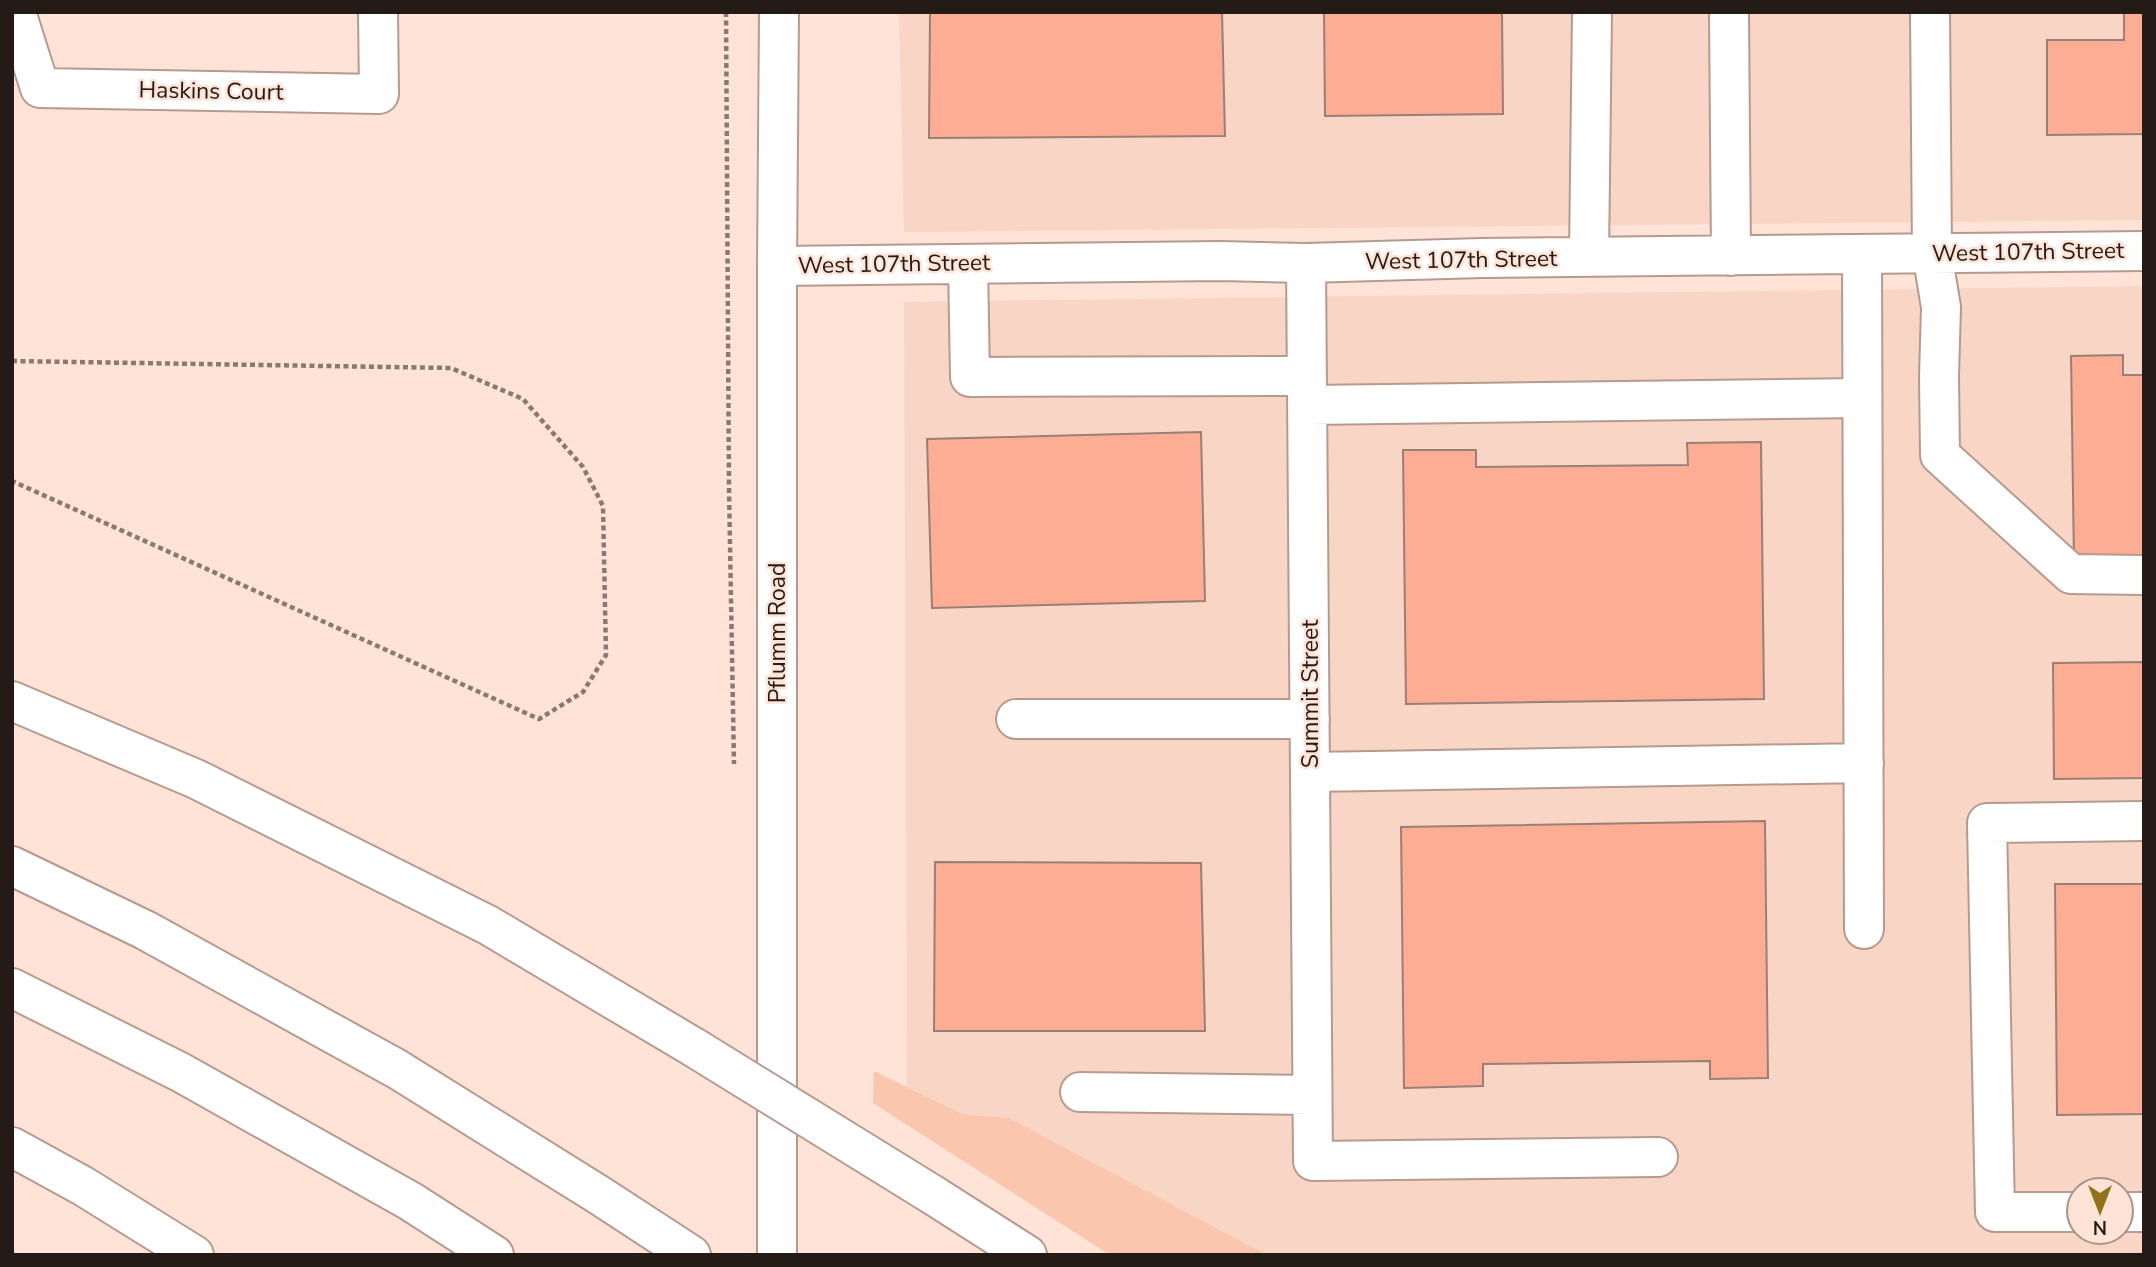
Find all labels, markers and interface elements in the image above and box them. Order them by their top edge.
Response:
street label: Haskins Court [138,74,285,108]
street label: West 107th Street [1932,235,2125,269]
street label: West 107th Street [1365,243,1558,277]
street label: West 107th Street [798,247,991,281]
street label: Pflumm Road [762,563,793,703]
street label: Summit Street [1295,619,1326,768]
north arrow [2065,1176,2135,1246]
text: N [2093,1214,2107,1240]

